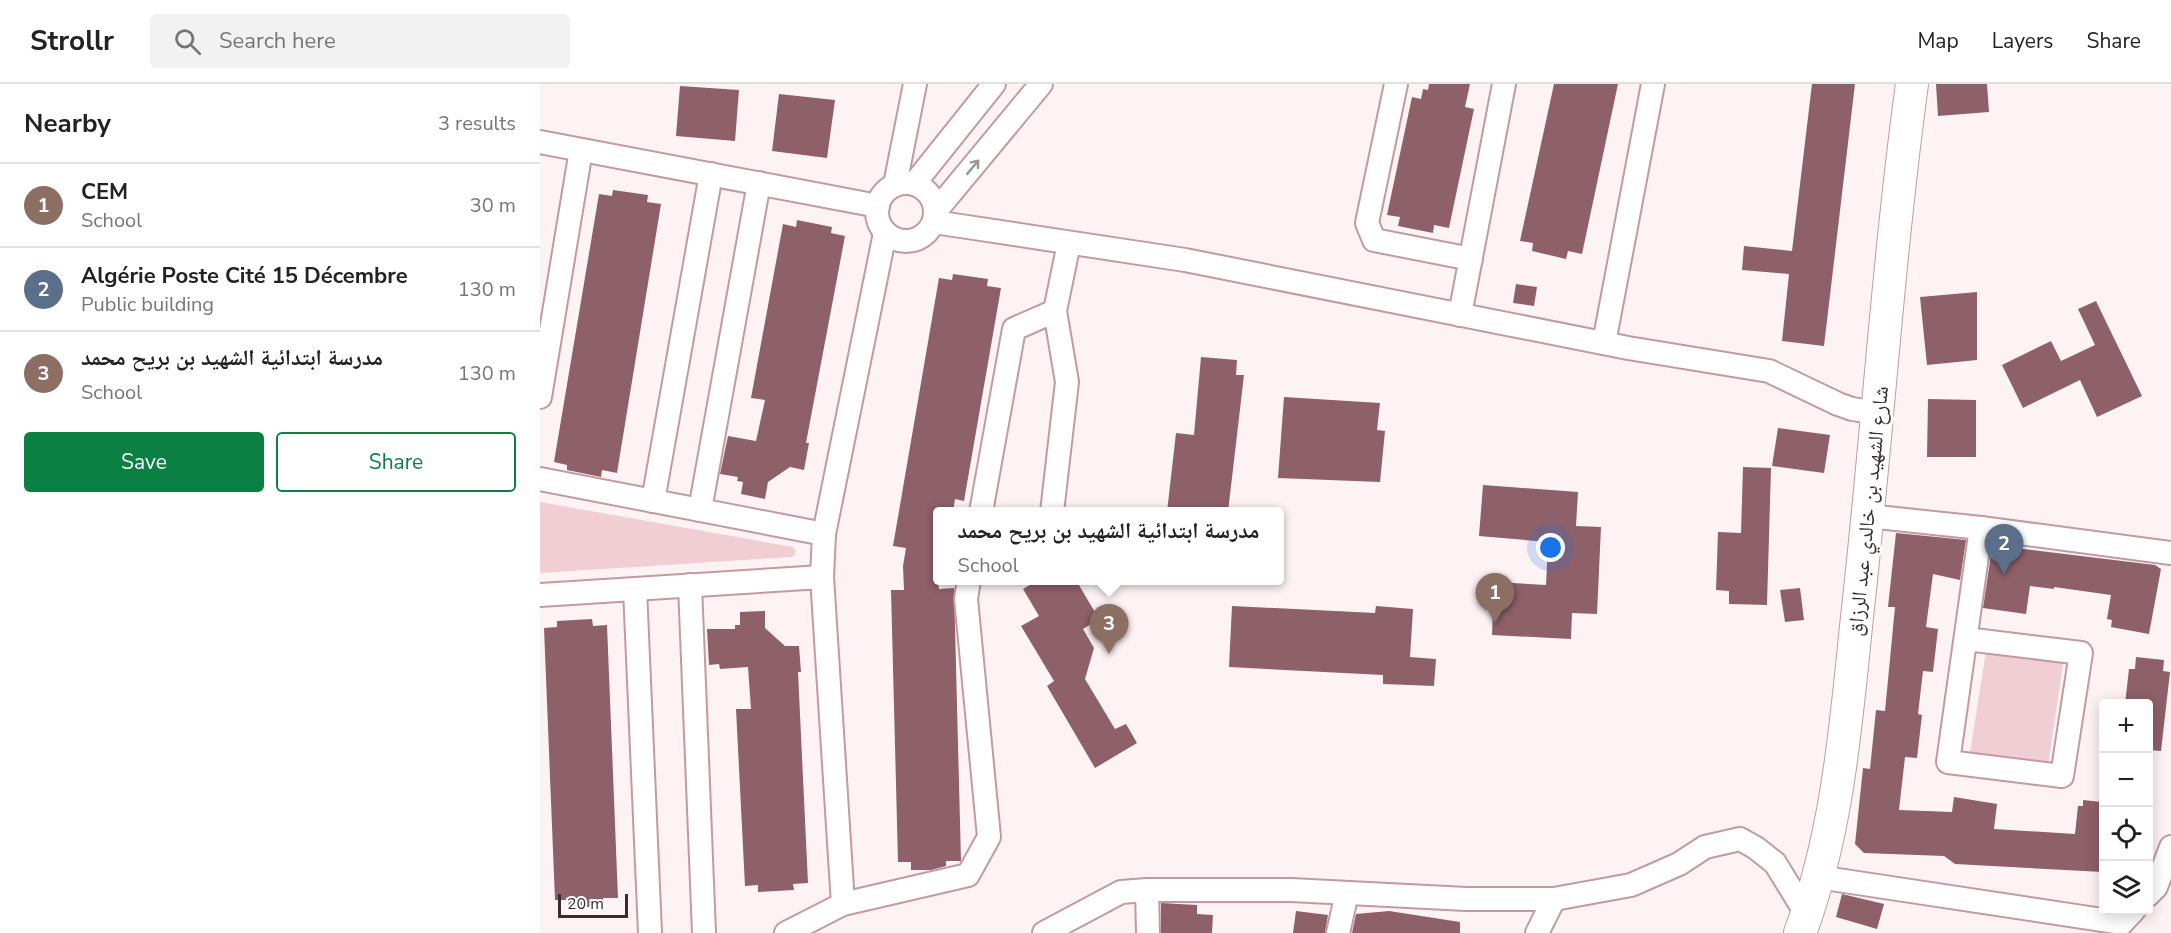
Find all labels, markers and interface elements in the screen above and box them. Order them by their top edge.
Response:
search box [150,14,570,68]
text: Strollr [30,22,114,60]
icon: search [171,25,204,58]
text: Search here [219,26,336,56]
text: Map [1917,27,1959,55]
text: Layers [1992,27,2053,55]
text: Share [2086,27,2141,55]
text: Nearby [24,106,111,141]
text: 3 results [438,110,516,137]
one-way arrow [966,159,979,175]
text: CEM [81,177,128,207]
text: 1 [38,192,50,219]
text: 30 m [470,192,516,219]
text: School [81,207,142,234]
text: Algérie Poste Cité 15 Décembre [81,261,408,291]
text: 2 [38,276,50,303]
text: 130 m [458,276,516,303]
text: Public building [81,291,214,318]
text: مدرسة ابتدائية الشهيد بن بريح محمد [81,343,383,373]
text: 3 [38,360,50,387]
text: 130 m [458,360,516,387]
text: School [81,379,142,406]
street label: شارع الشهيد بن خالدي عبد الرزاق [1841,385,1897,638]
button: Save [24,432,264,492]
button: Share [276,432,516,492]
popup [933,507,1284,585]
text: مدرسة ابتدائية الشهيد بن بريح محمد [958,516,1259,546]
pin: 2 [1984,524,2024,574]
your location [1536,533,1565,562]
text: School [958,552,1019,579]
pin: 1 [1476,574,1514,623]
pin: 3 [1090,604,1128,654]
map controls [2099,699,2153,915]
button: + [2099,699,2153,753]
button: − [2099,753,2153,807]
button: locate [2099,807,2153,861]
button: layers [2099,861,2153,915]
scale bar [558,891,628,918]
text: 20 m [567,893,604,915]

